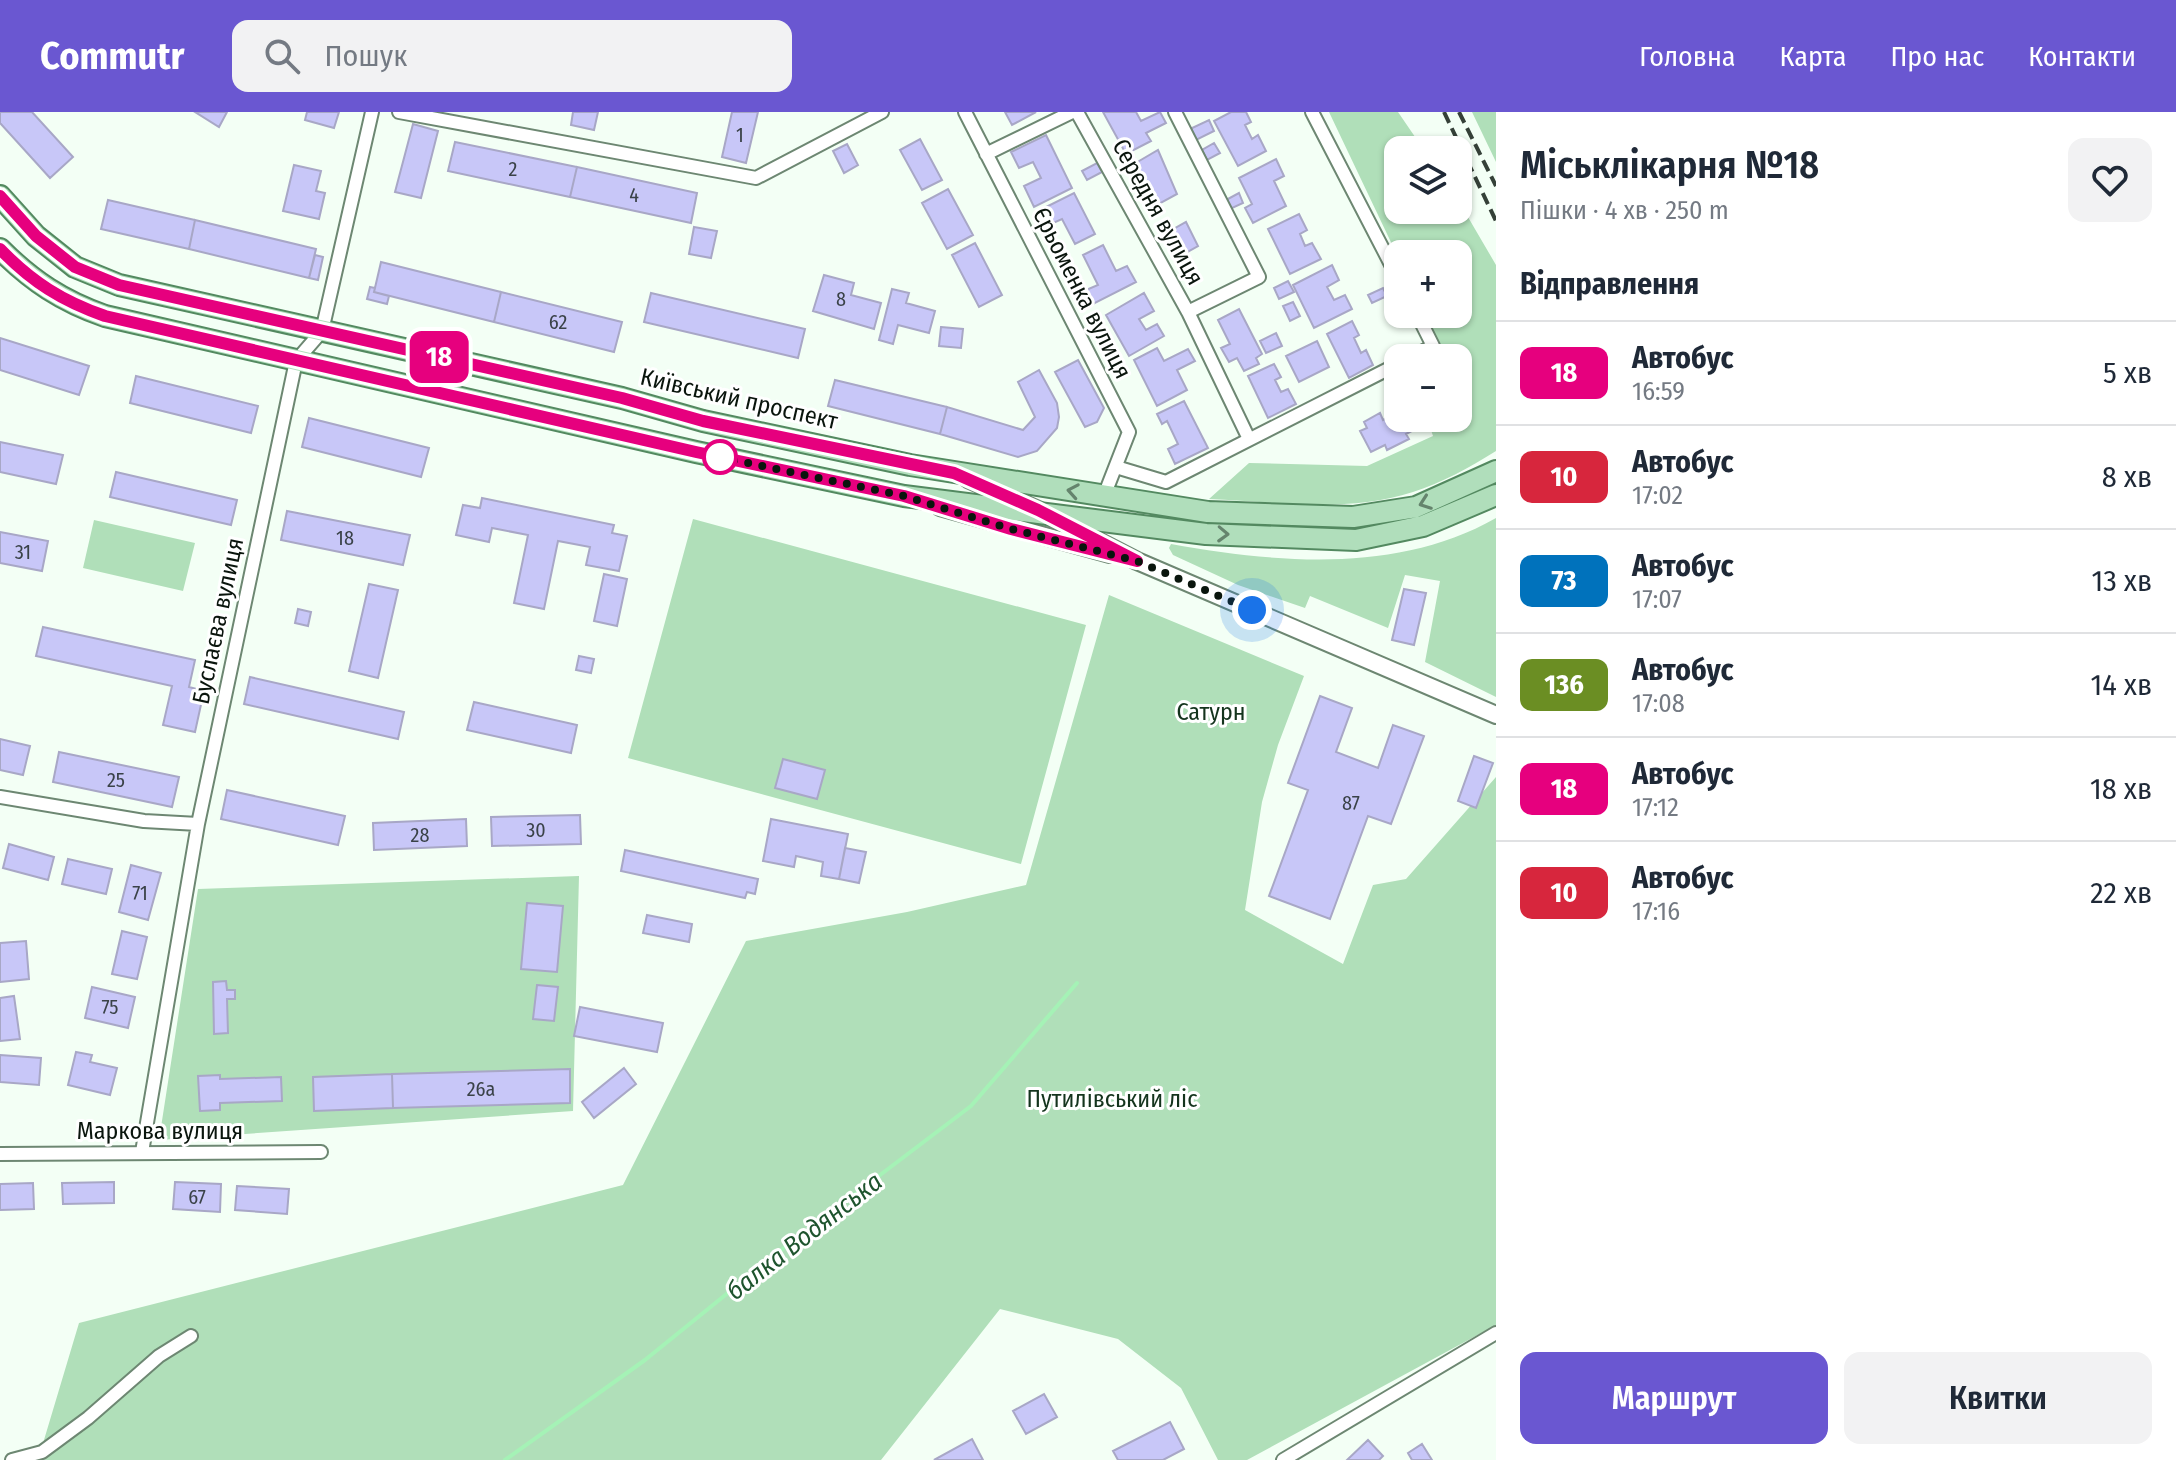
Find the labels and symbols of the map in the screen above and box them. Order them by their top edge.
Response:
house number: 1 [736,123,744,147]
street label: Середня вулиця [1106,134,1210,290]
house number: 2 [509,157,518,181]
house number: 4 [629,183,639,207]
street label: Єрьоменка вулиця [1027,203,1137,383]
house number: 8 [836,287,846,311]
house number: 62 [549,310,567,334]
line badge: 18 [403,331,475,383]
street label: Київський проспект [638,363,841,435]
unlabelled marker [703,440,737,474]
one-way arrow [1066,483,1080,500]
one-way arrow [1419,493,1433,510]
house number: 18 [336,526,354,550]
one-way arrow [1217,526,1230,543]
street label: Буслаєва вулиця [187,535,249,707]
house number: 31 [15,540,31,564]
your location [1232,590,1272,630]
park label: Сатурн [1176,698,1246,726]
house number: 25 [107,768,125,792]
house number: 87 [1342,791,1360,815]
house number: 30 [526,818,546,842]
house number: 28 [411,823,429,847]
house number: 71 [132,881,148,905]
house number: 75 [102,995,119,1019]
house number: 26а [467,1077,495,1101]
park label: Путилівський ліс [1027,1085,1197,1113]
street label: Маркова вулиця [77,1117,243,1145]
water label: балка Водянська [720,1166,888,1307]
house number: 67 [188,1185,206,1209]

